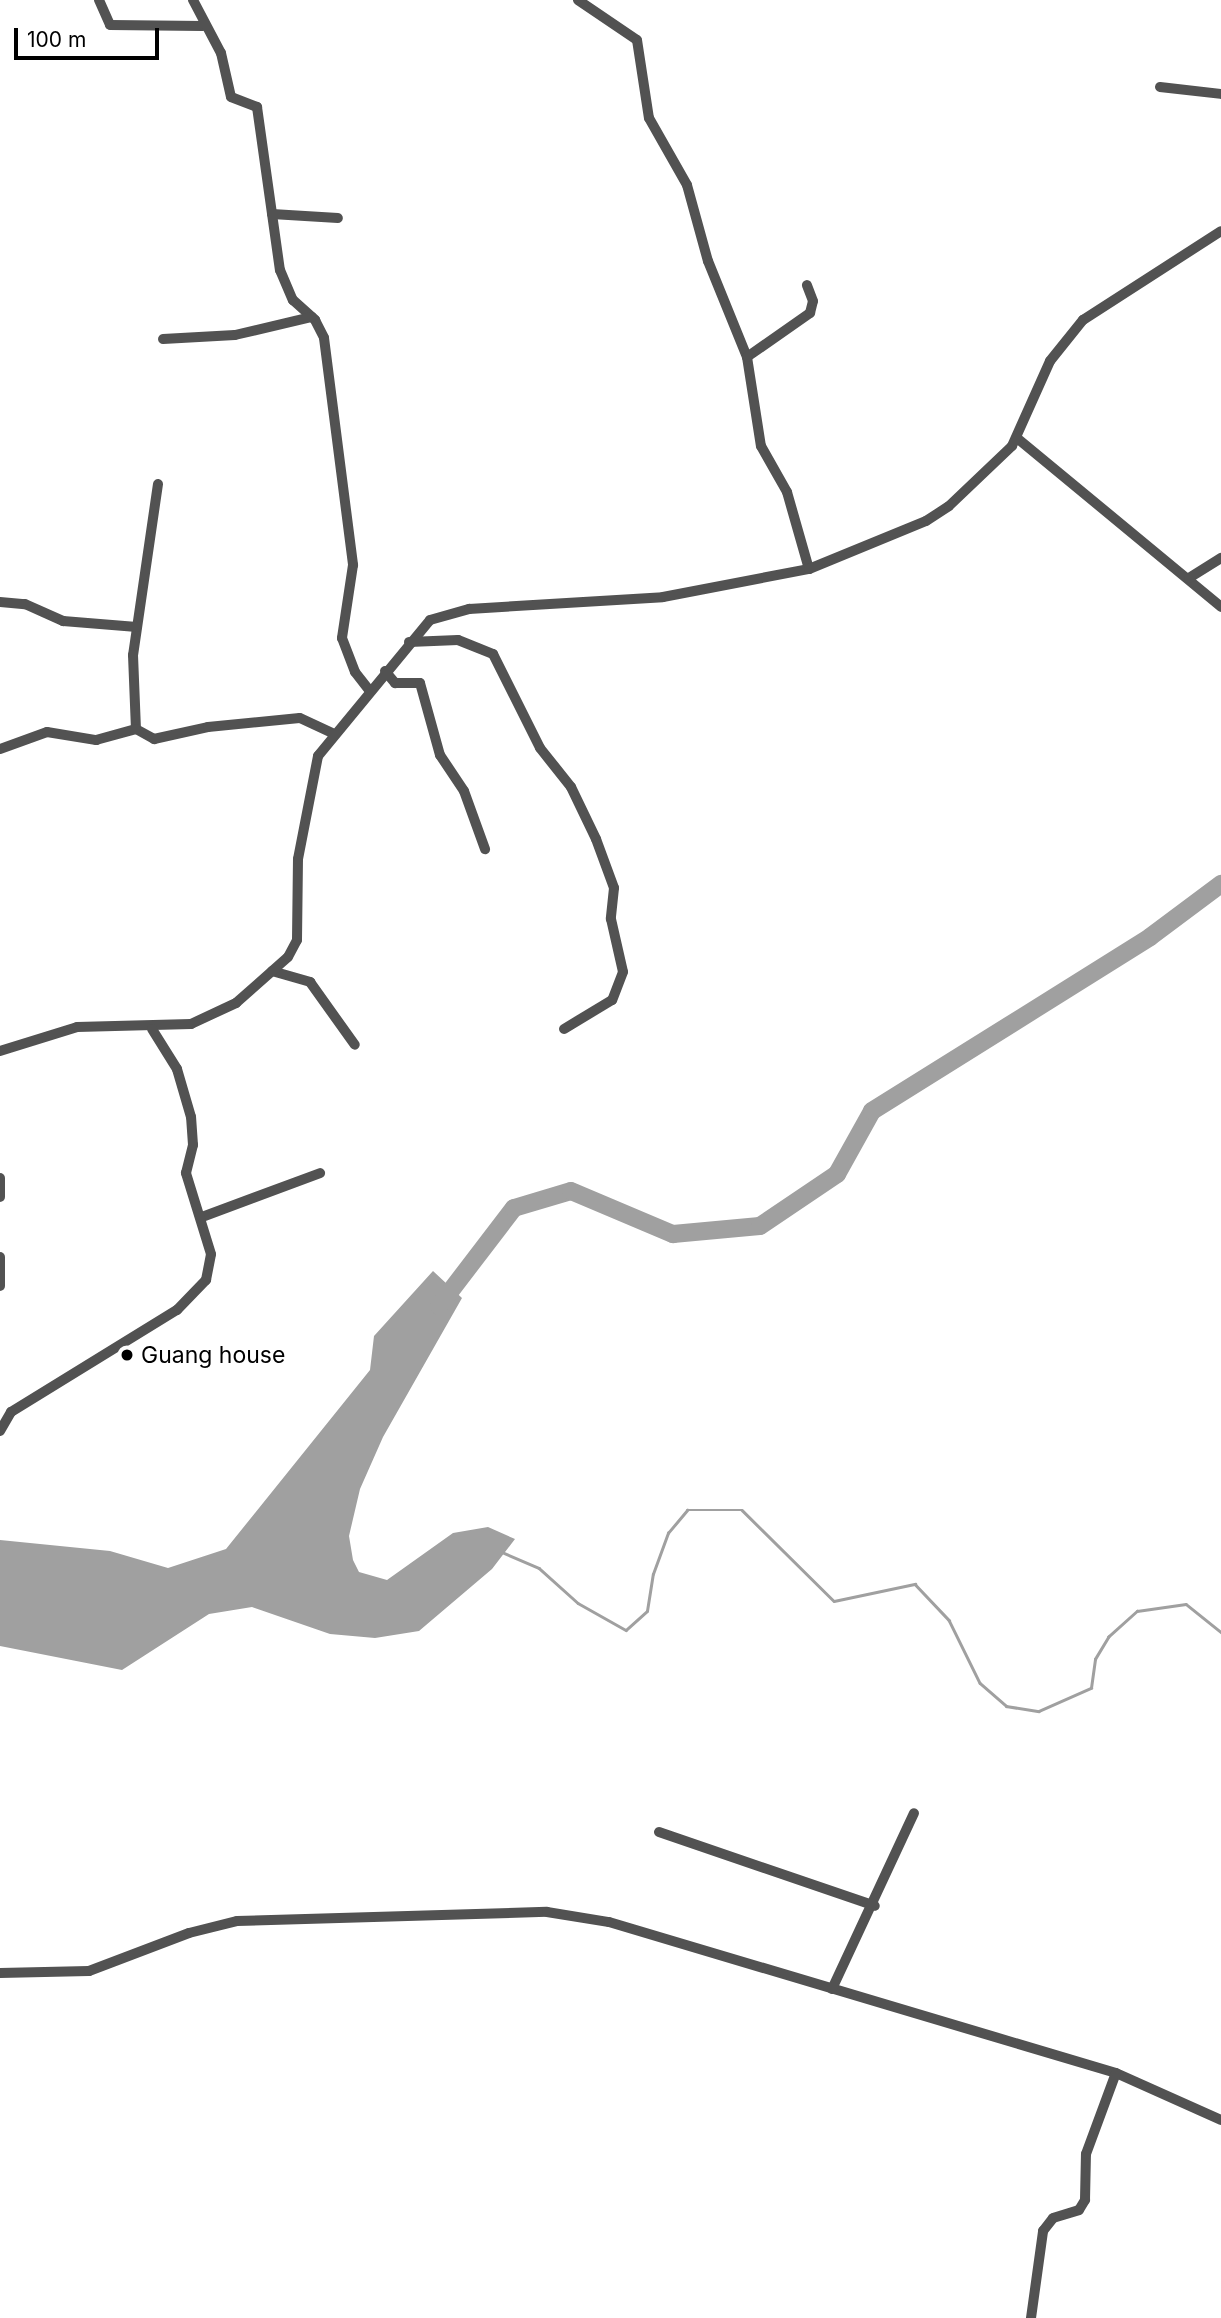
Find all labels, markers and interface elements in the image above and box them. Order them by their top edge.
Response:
scale bar [18,14,163,58]
text: 100 m [27,27,86,52]
place label: Guang house [141,1341,285,1369]
marker: Guang house [119,1347,135,1363]

